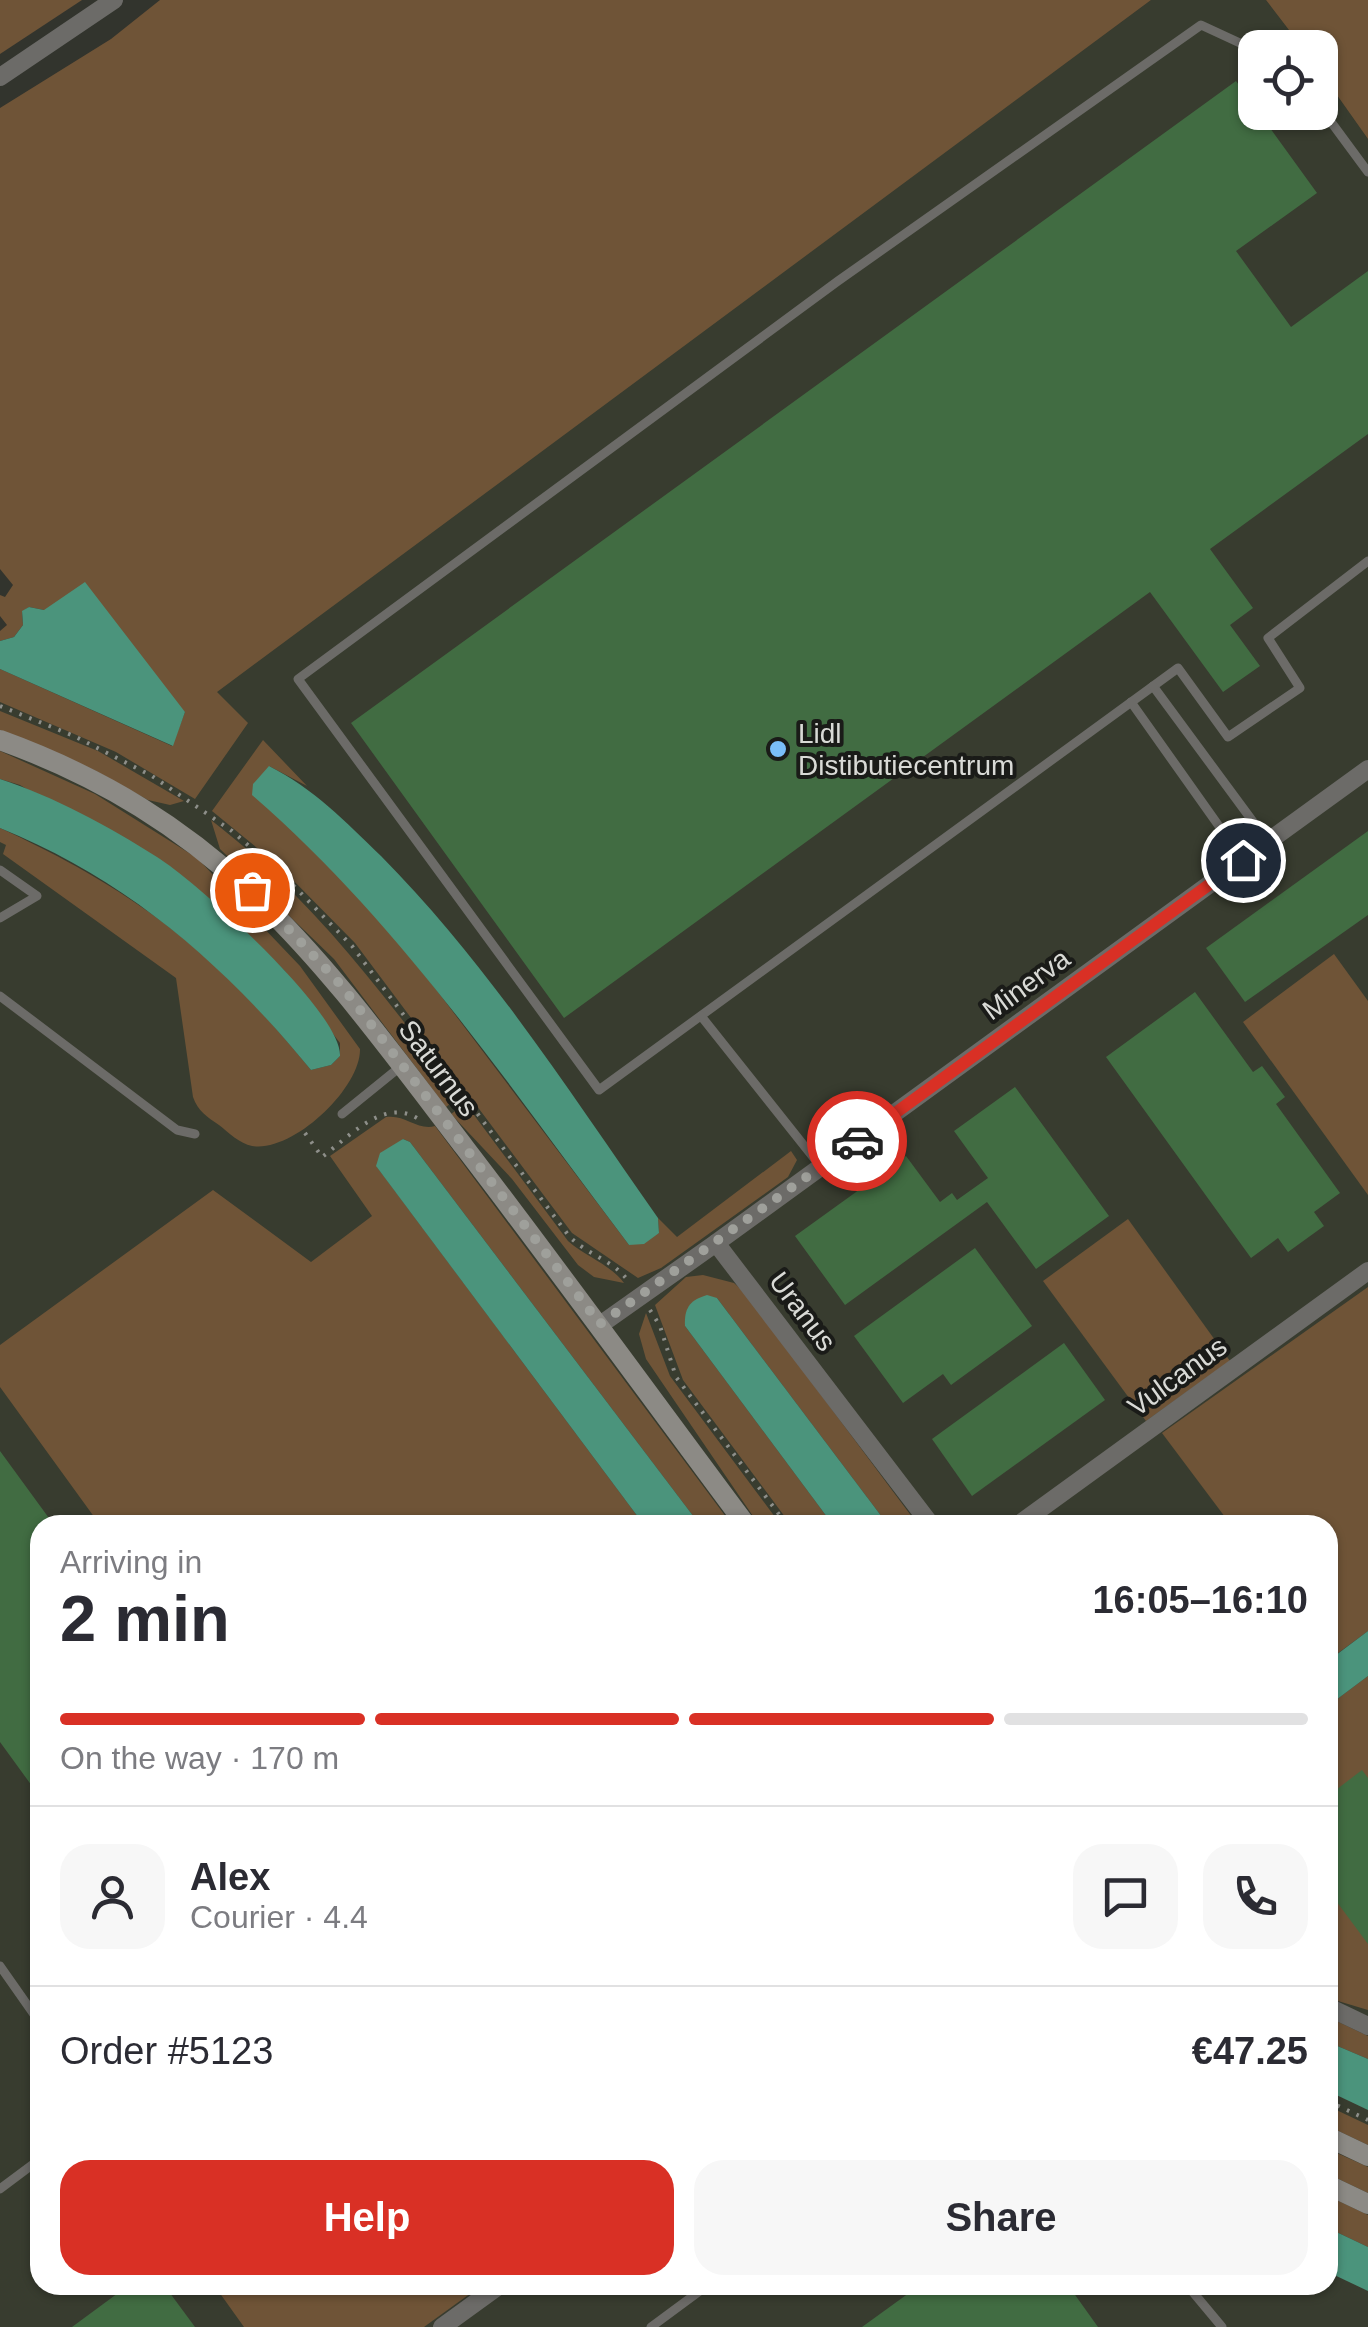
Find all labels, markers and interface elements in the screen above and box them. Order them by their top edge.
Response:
map controls [1238,30,1338,130]
button: locate [1238,30,1338,130]
place label: Lidl Distibutiecentrum [798,718,1014,781]
marker: Lidl Distibutiecentrum [767,738,789,760]
pin [1201,818,1286,903]
icon: home [1216,833,1271,888]
pin [210,848,295,933]
icon: bag [225,863,280,918]
street label: Minerva [977,942,1076,1026]
street label: Saturnus [392,1014,485,1122]
courier [807,1091,907,1191]
icon: car [830,1114,885,1169]
street label: Uranus [763,1266,842,1357]
street label: Vulcanus [1122,1330,1233,1422]
text: Arriving in [60,1544,202,1580]
text: 16:05–16:10 [1092,1579,1308,1621]
text: 2 min [60,1582,230,1655]
text: On the way · 170 m [60,1740,339,1776]
button: person [60,1844,165,1949]
button: chat [1073,1844,1178,1949]
button: phone [1203,1844,1308,1949]
text: Alex [190,1856,270,1898]
text: Courier · 4.4 [190,1899,368,1935]
text: Order #5123 [60,2030,273,2072]
text: €47.25 [1192,2030,1308,2072]
button: Help [60,2160,674,2275]
button: Share [694,2160,1308,2275]

